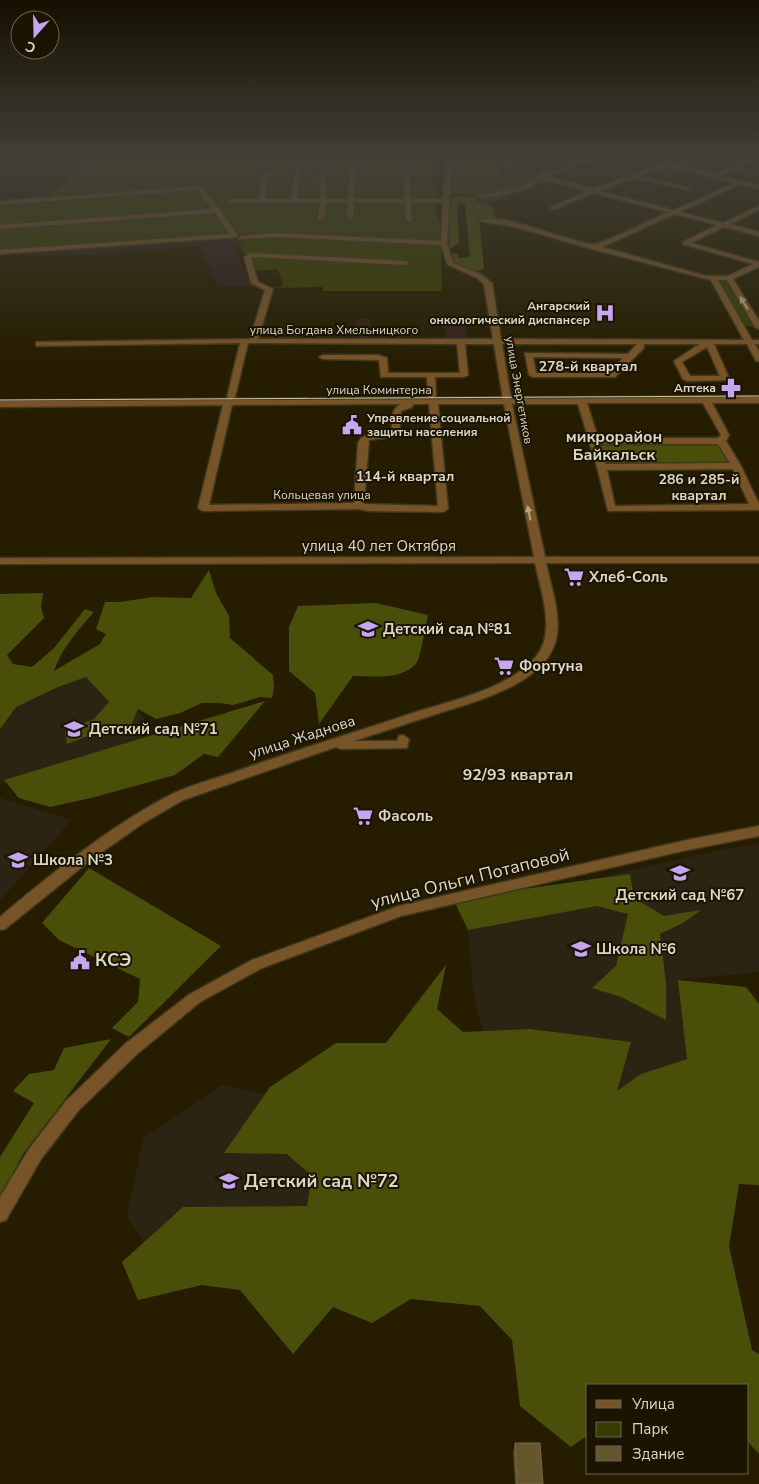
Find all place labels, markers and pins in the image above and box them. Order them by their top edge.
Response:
place label: Ангарский онкологический диспансер [429,298,590,328]
hospital icon: Ангарский онкологический диспансер [594,302,616,324]
pharmacy icon: Аптека [720,377,742,399]
place label: Аптека [674,380,716,396]
place label: Управление социальной защиты населения [366,410,511,440]
public building icon: Управление социальной защиты населения [341,414,363,436]
supermarket icon: Хлеб-Соль [563,566,585,588]
place label: Хлеб-Соль [588,567,668,587]
school or university icon: Детский сад №81 [357,618,379,640]
place label: Детский сад №81 [383,619,512,639]
supermarket icon: Фортуна [493,655,515,677]
place label: Фортуна [519,656,583,676]
school or university icon: Детский сад №71 [63,718,85,740]
place label: Детский сад №71 [89,719,218,739]
supermarket icon: Фасоль [352,805,374,827]
place label: Фасоль [378,806,433,826]
school or university icon: Школа №3 [7,849,29,871]
place label: Школа №3 [33,850,113,870]
school or university icon: Детский сад №67 [669,862,691,884]
place label: Детский сад №67 [616,885,744,905]
school or university icon: Школа №6 [570,938,592,960]
place label: Школа №6 [596,939,676,959]
place label: КСЭ [95,948,131,972]
public building icon: КСЭ [69,949,91,971]
place label: Детский сад №72 [244,1169,399,1193]
school or university icon: Детский сад №72 [218,1170,240,1192]

